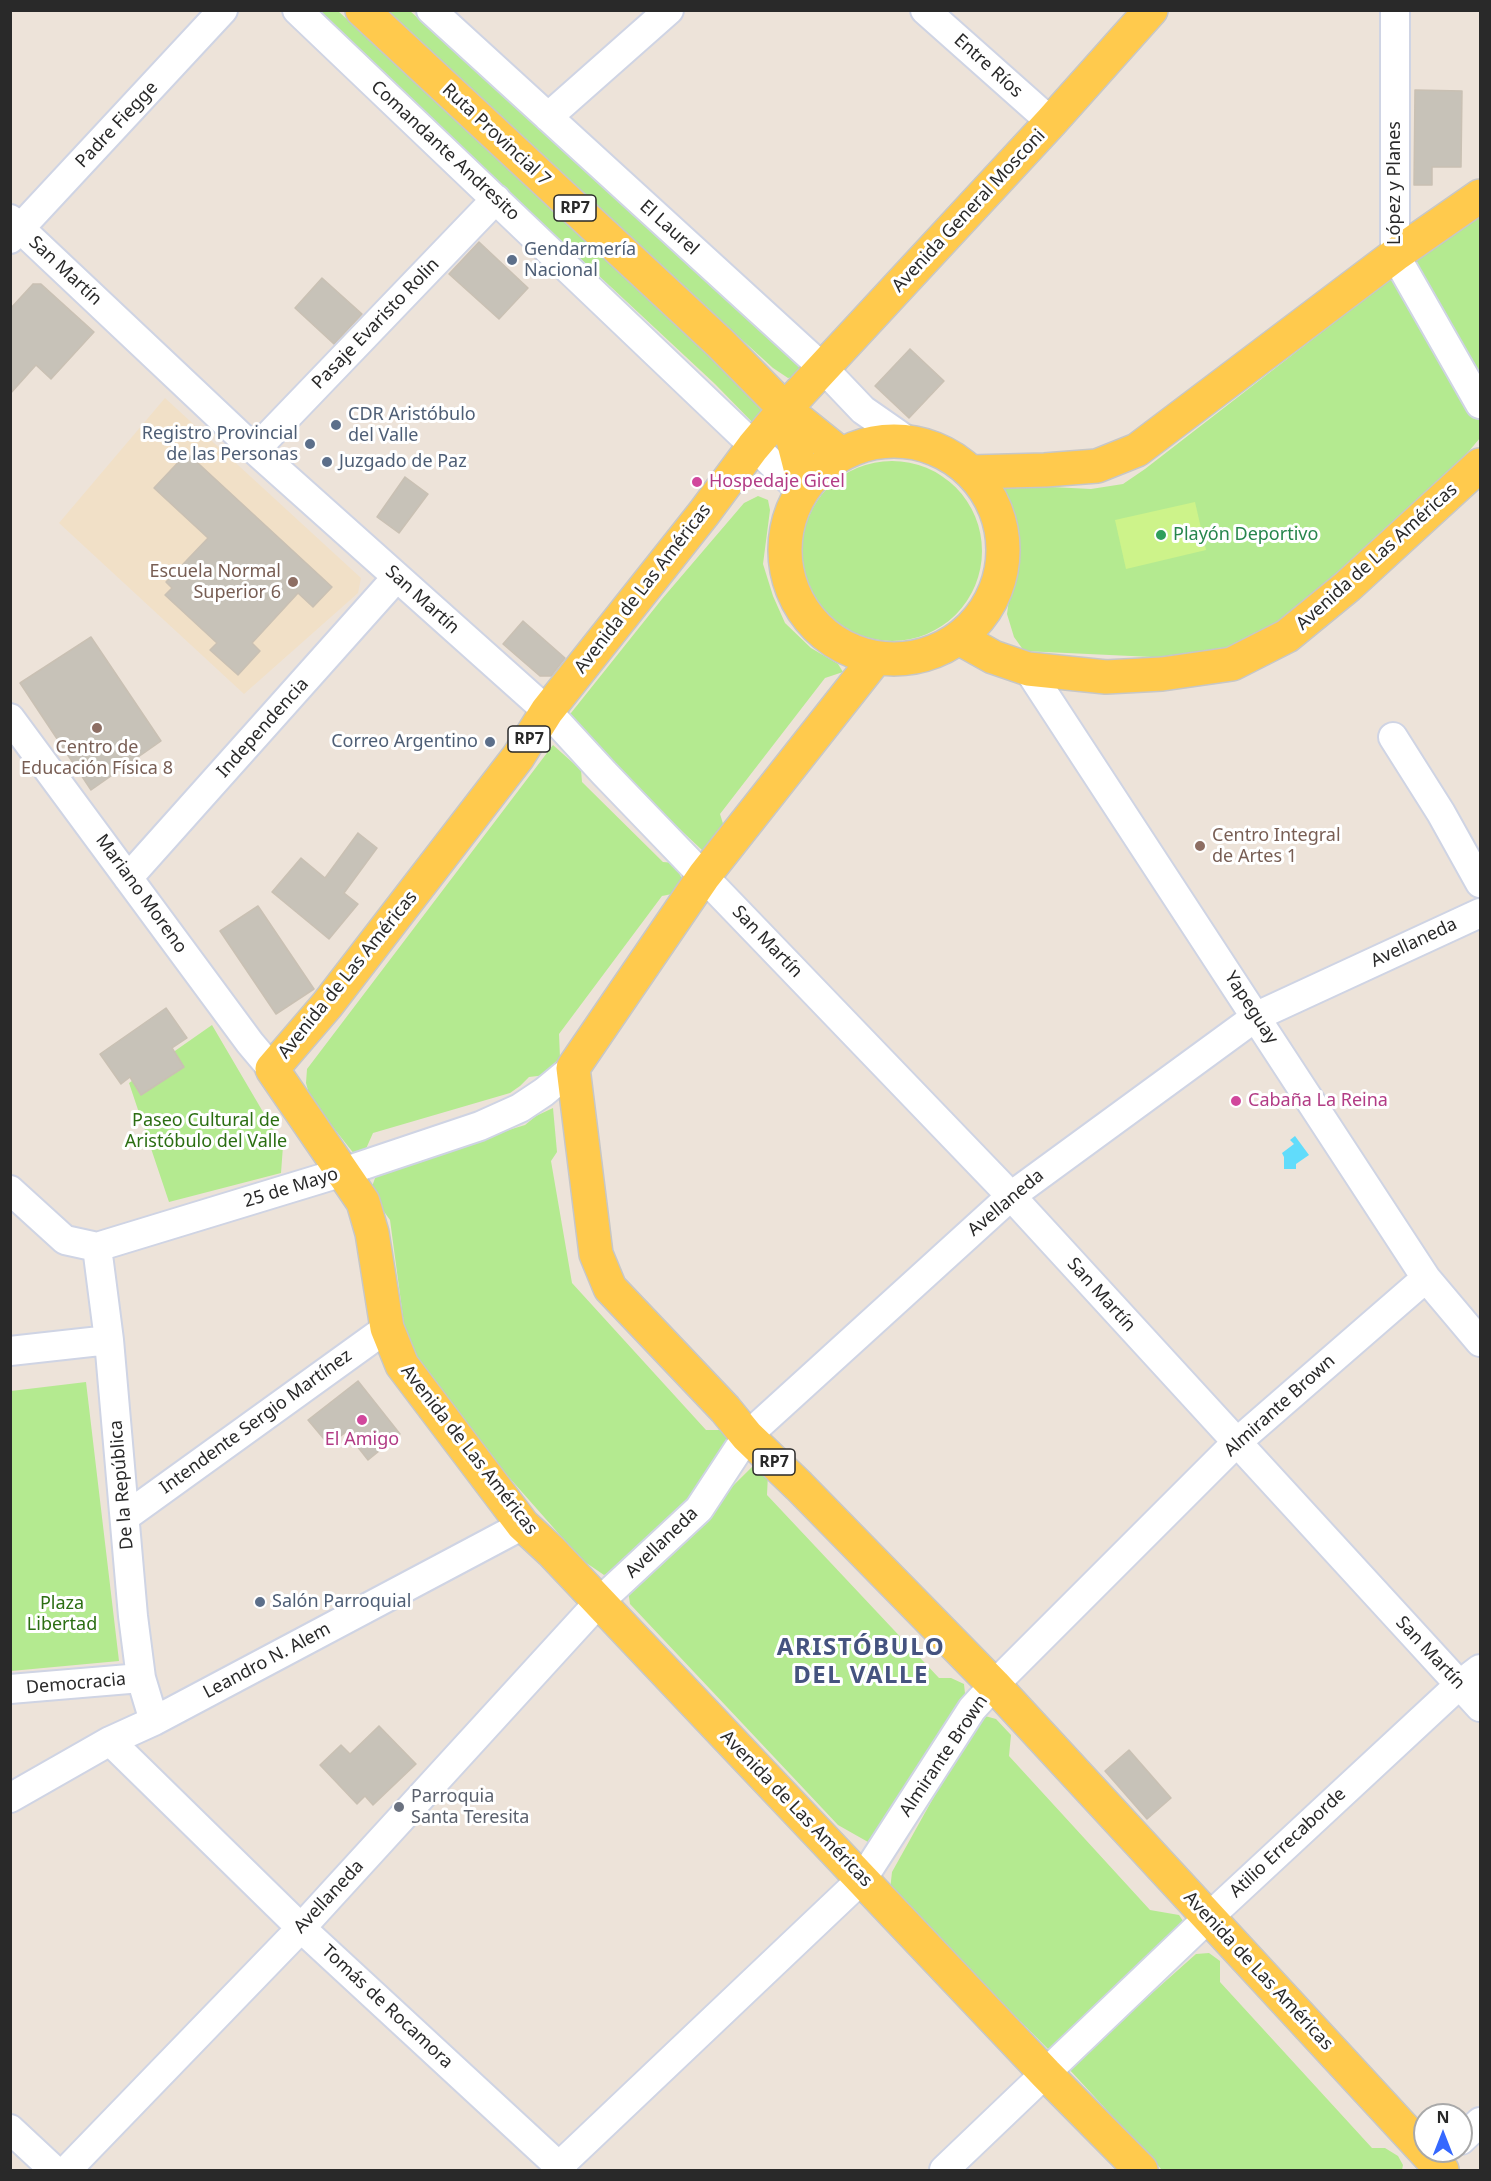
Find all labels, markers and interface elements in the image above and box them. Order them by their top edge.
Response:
street label: Entre Ríos [949,30,1027,102]
street label: Comandante Andresito [366,76,524,226]
street label: Padre Fiegge [71,77,163,173]
street label: Ruta Provincial 7 [437,79,555,191]
street label: López y Planes [1384,121,1406,245]
street label: Avenida General Mosconi [888,125,1050,297]
road number: RP7 [554,195,596,221]
street label: El Laurel [635,196,703,260]
street label: San Martín [24,232,106,310]
place label: Gendarmería Nacional [524,239,636,282]
marker: Gendarmería Nacional [505,253,519,267]
street label: Pasaje Evaristo Rolin [308,254,444,394]
place label: CDR Aristóbulo del Valle [348,404,476,446]
marker: CDR Aristóbulo del Valle [329,418,343,432]
place label: Registro Provincial de las Personas [142,423,298,466]
marker: Registro Provincial de las Personas [303,437,317,451]
place label: Juzgado de Paz [339,451,467,473]
marker: Juzgado de Paz [320,455,334,469]
place label: Hospedaje Gicel [709,471,845,493]
marker: Hospedaje Gicel [690,475,704,489]
street label: Avenida de Las Américas [1292,479,1462,635]
street label: Avenida de Las Américas [570,500,716,678]
place label: Playón Deportivo [1173,524,1318,546]
marker: Playón Deportivo [1154,528,1168,542]
place label: Escuela Normal Superior 6 [149,561,281,604]
street label: San Martín [381,561,463,639]
marker: Escuela Normal Superior 6 [286,575,300,589]
street label: Independencia [213,674,313,782]
marker: Centro de Educación Física 8 [90,721,104,735]
road number: RP7 [508,726,550,752]
place label: Correo Argentino [331,731,478,753]
marker: Correo Argentino [483,735,497,749]
place label: Centro de Educación Física 8 [21,737,173,780]
place label: Centro Integral de Artes 1 [1212,825,1341,868]
street label: Mariano Moreno [91,830,191,958]
marker: Centro Integral de Artes 1 [1193,839,1207,853]
street label: Avenida de Las Américas [274,887,422,1063]
street label: San Martín [727,901,807,983]
street label: Avellaneda [1367,914,1461,972]
street label: Yapeguay [1220,968,1282,1048]
place label: Cabaña La Reina [1248,1090,1388,1112]
marker: Cabaña La Reina [1229,1094,1243,1108]
park label: Paseo Cultural de Aristóbulo del Valle [125,1110,287,1152]
street label: 25 de Mayo [241,1163,341,1213]
street label: Avellaneda [964,1165,1048,1241]
street label: San Martín [1062,1254,1140,1336]
street label: Intendente Sergio Martínez [156,1345,356,1499]
street label: Almirante Brown [1220,1351,1340,1461]
street label: Avenida de Las Américas [396,1361,542,1539]
marker: El Amigo [355,1413,369,1427]
street label: De la República [106,1419,138,1551]
place label: El Amigo [325,1429,399,1451]
road number: RP7 [753,1449,795,1475]
street label: Avellaneda [621,1503,703,1583]
place label: Salón Parroquial [272,1591,411,1613]
park label: Plaza Libertad [27,1593,97,1636]
marker: Salón Parroquial [253,1595,267,1609]
street label: San Martín [1391,1612,1469,1694]
street label: Leandro N. Alem [200,1618,334,1704]
district label: ARISTÓBULO DEL VALLE [777,1634,945,1690]
street label: Democracia [25,1669,127,1699]
street label: Almirante Brown [895,1691,993,1821]
street label: Avenida de Las Américas [716,1726,876,1892]
street label: Atilio Errecaborde [1225,1784,1351,1902]
place label: Parroquia Santa Teresita [411,1786,529,1828]
marker: Parroquia Santa Teresita [392,1800,406,1814]
street label: Avellaneda [290,1856,368,1938]
street label: Avenida de Las Américas [1179,1887,1337,2055]
street label: Tomás de Rocamora [317,1941,457,2073]
north arrow [1413,2103,1473,2163]
text: N [1436,2106,1450,2128]

